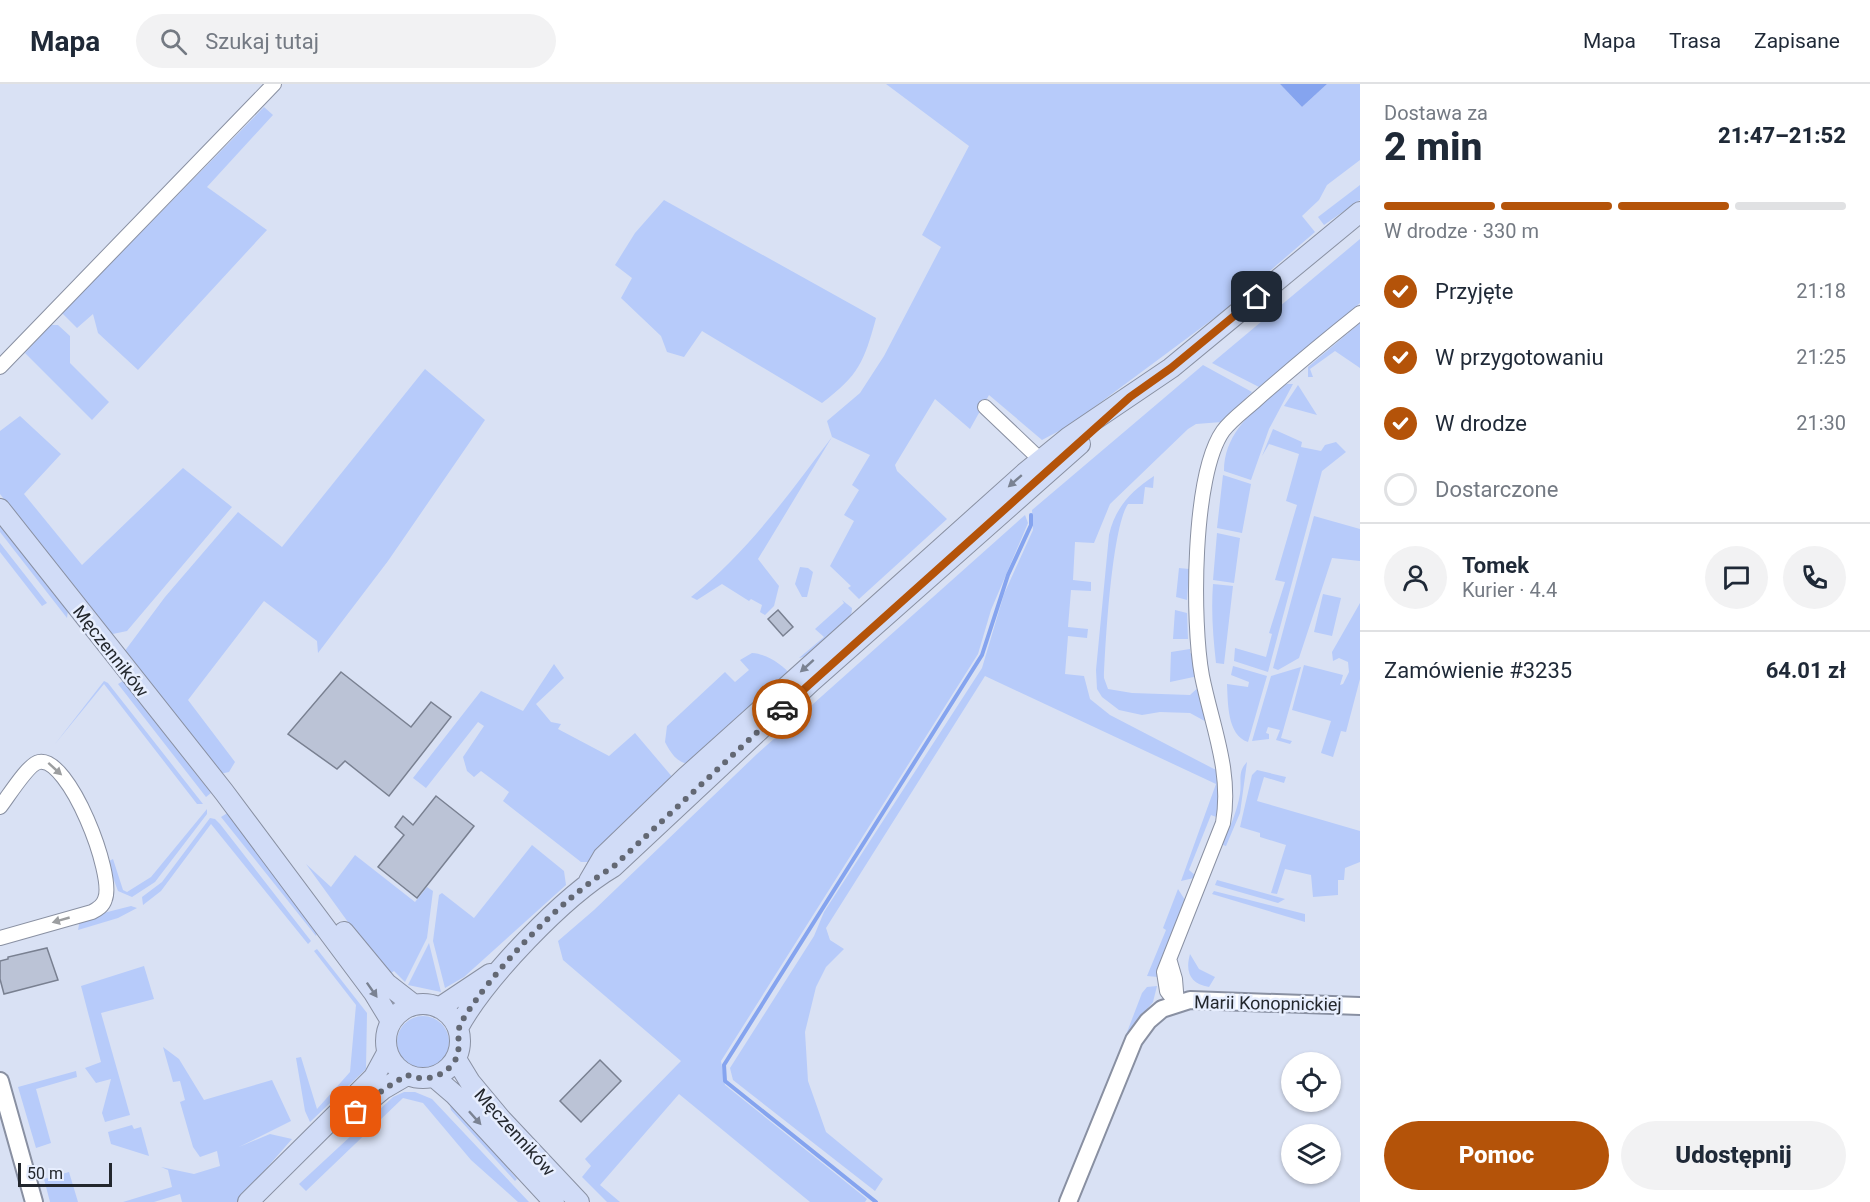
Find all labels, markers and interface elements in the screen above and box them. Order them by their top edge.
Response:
search box [136,14,556,68]
text: Mapa [30,25,100,58]
icon: search [157,25,190,58]
text: Szukaj tutaj [205,29,319,54]
text: Mapa [1583,29,1636,53]
text: Trasa [1669,29,1721,53]
text: Zapisane [1754,29,1840,53]
text: Dostawa za [1384,101,1488,125]
text: 21:47–21:52 [1718,123,1846,148]
text: 2 min [1384,124,1482,170]
text: W drodze · 330 m [1384,219,1539,243]
pin [1231,271,1282,322]
icon: check [1384,275,1417,308]
text: Przyjęte [1435,279,1513,304]
text: 21:18 [1796,279,1846,303]
icon: home [1240,280,1273,313]
icon: check [1384,341,1417,374]
text: W przygotowaniu [1435,345,1604,370]
text: 21:25 [1796,345,1846,369]
icon: check [1384,407,1417,440]
text: W drodze [1435,411,1527,436]
text: 21:30 [1796,411,1846,435]
one-way arrow [1008,474,1023,488]
text: Dostarczone [1435,477,1558,502]
button: person [1384,546,1447,609]
button: chat [1705,546,1768,609]
button: phone [1783,546,1846,609]
text: Tomek [1462,553,1529,578]
text: Kurier · 4.4 [1462,578,1557,602]
street label: Męczenników [69,601,153,701]
text: Zamówienie #3235 [1384,658,1572,683]
text: 64.01 zł [1766,658,1846,683]
one-way arrow [799,659,814,673]
courier [752,679,812,739]
icon: car [766,693,799,726]
one-way arrow [47,762,62,775]
one-way arrow [52,916,70,926]
one-way arrow [366,982,378,998]
street label: Marii Konopnickiej [1194,991,1342,1015]
map controls [1281,1052,1341,1184]
button: locate [1281,1052,1341,1112]
street label: Męczenników [470,1084,560,1180]
pin [330,1086,381,1137]
icon: bag [339,1095,372,1128]
one-way arrow [468,1110,481,1125]
button: Pomoc [1384,1121,1609,1190]
button: Udostępnij [1621,1121,1846,1190]
button: layers [1281,1124,1341,1184]
scale bar [18,1160,112,1188]
text: 50 m [27,1164,63,1183]

